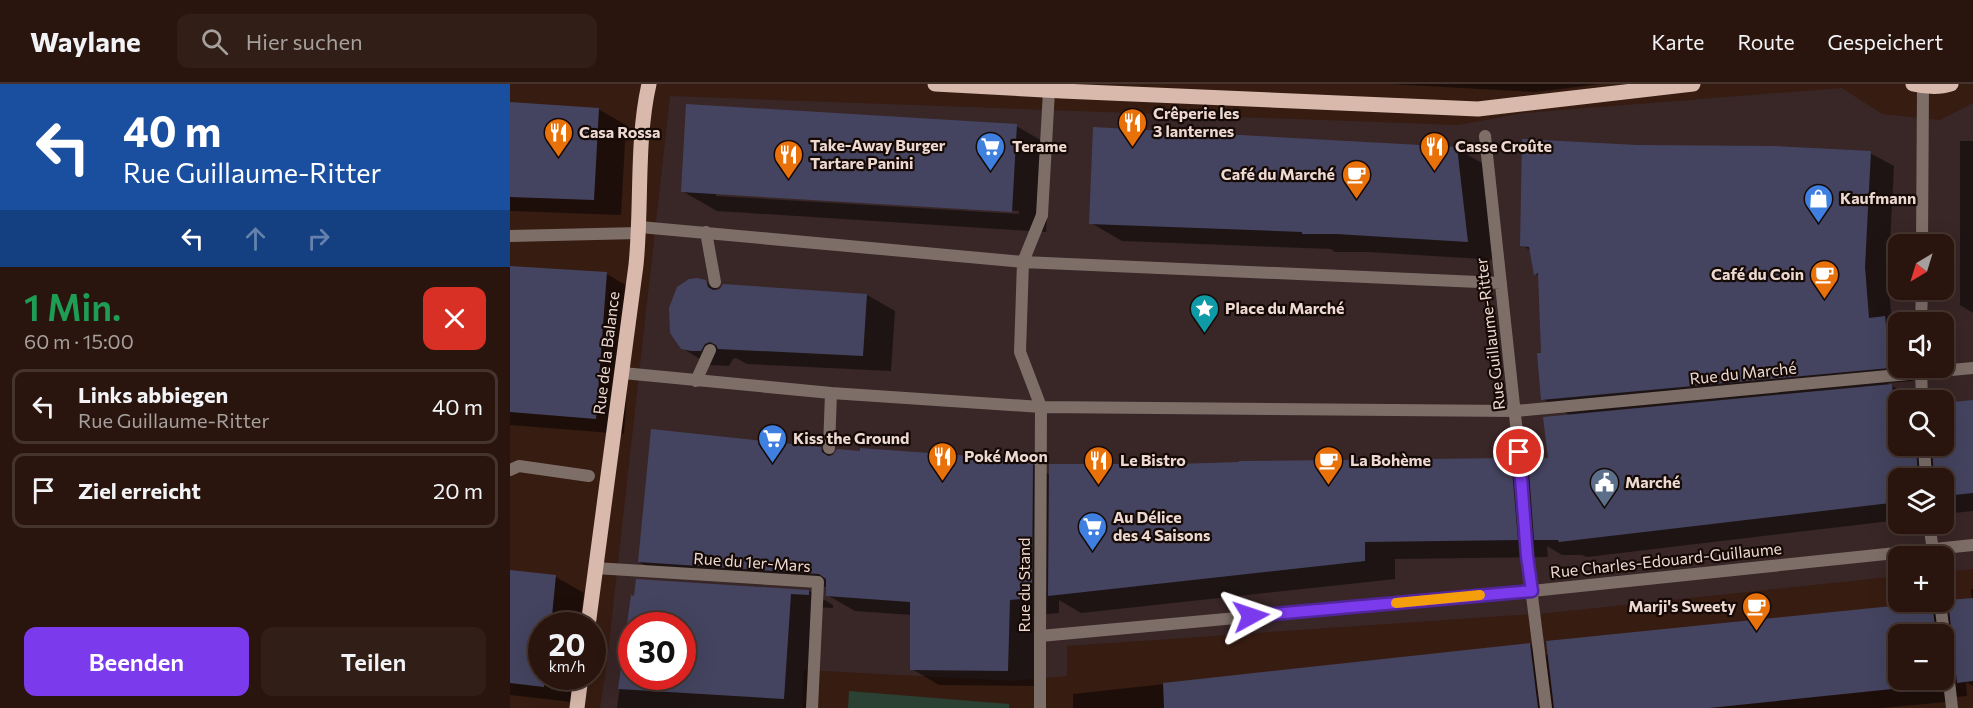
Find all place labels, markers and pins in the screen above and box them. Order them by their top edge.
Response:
place label: Crêperie les 3 lanternes [1153,103,1239,140]
restaurant icon: Crêperie les 3 lanternes [1116,106,1148,148]
restaurant icon: Casa Rossa [542,116,574,158]
place label: Casa Rossa [579,122,661,141]
supermarket icon: Terame [975,130,1007,172]
restaurant icon: Casse Croûte [1418,130,1450,172]
place label: Take-Away Burger Tartare Panini [810,135,946,172]
place label: Terame [1012,136,1067,155]
place label: Casse Croûte [1455,136,1552,155]
restaurant icon: Take-Away Burger Tartare Panini [773,138,805,180]
cafe icon: Café du Marché [1340,158,1372,200]
place label: Café du Marché [1221,164,1335,183]
shop icon: Kaufmann [1803,182,1835,224]
place label: Kaufmann [1840,188,1916,207]
cafe icon: Café du Coin [1809,258,1841,300]
place label: Café du Coin [1711,264,1804,283]
place icon: Place du Marché [1188,292,1220,334]
place label: Place du Marché [1225,298,1344,317]
supermarket icon: Kiss the Ground [756,422,788,464]
pin [1493,426,1544,477]
place label: Kiss the Ground [793,428,909,447]
restaurant icon: Poké Moon [927,440,959,482]
restaurant icon: Le Bistro [1083,444,1115,486]
cafe icon: La Bohème [1313,444,1345,486]
place label: Poké Moon [964,446,1048,465]
place label: Le Bistro [1120,450,1186,469]
place label: La Bohème [1350,450,1431,469]
public building icon: Marché [1588,466,1620,508]
place label: Marché [1625,472,1681,491]
place label: Au Délice des 4 Saisons [1113,507,1210,544]
supermarket icon: Au Délice des 4 Saisons [1076,510,1108,552]
cafe icon: Marji's Sweety [1741,590,1773,632]
place label: Marji's Sweety [1628,596,1736,615]

